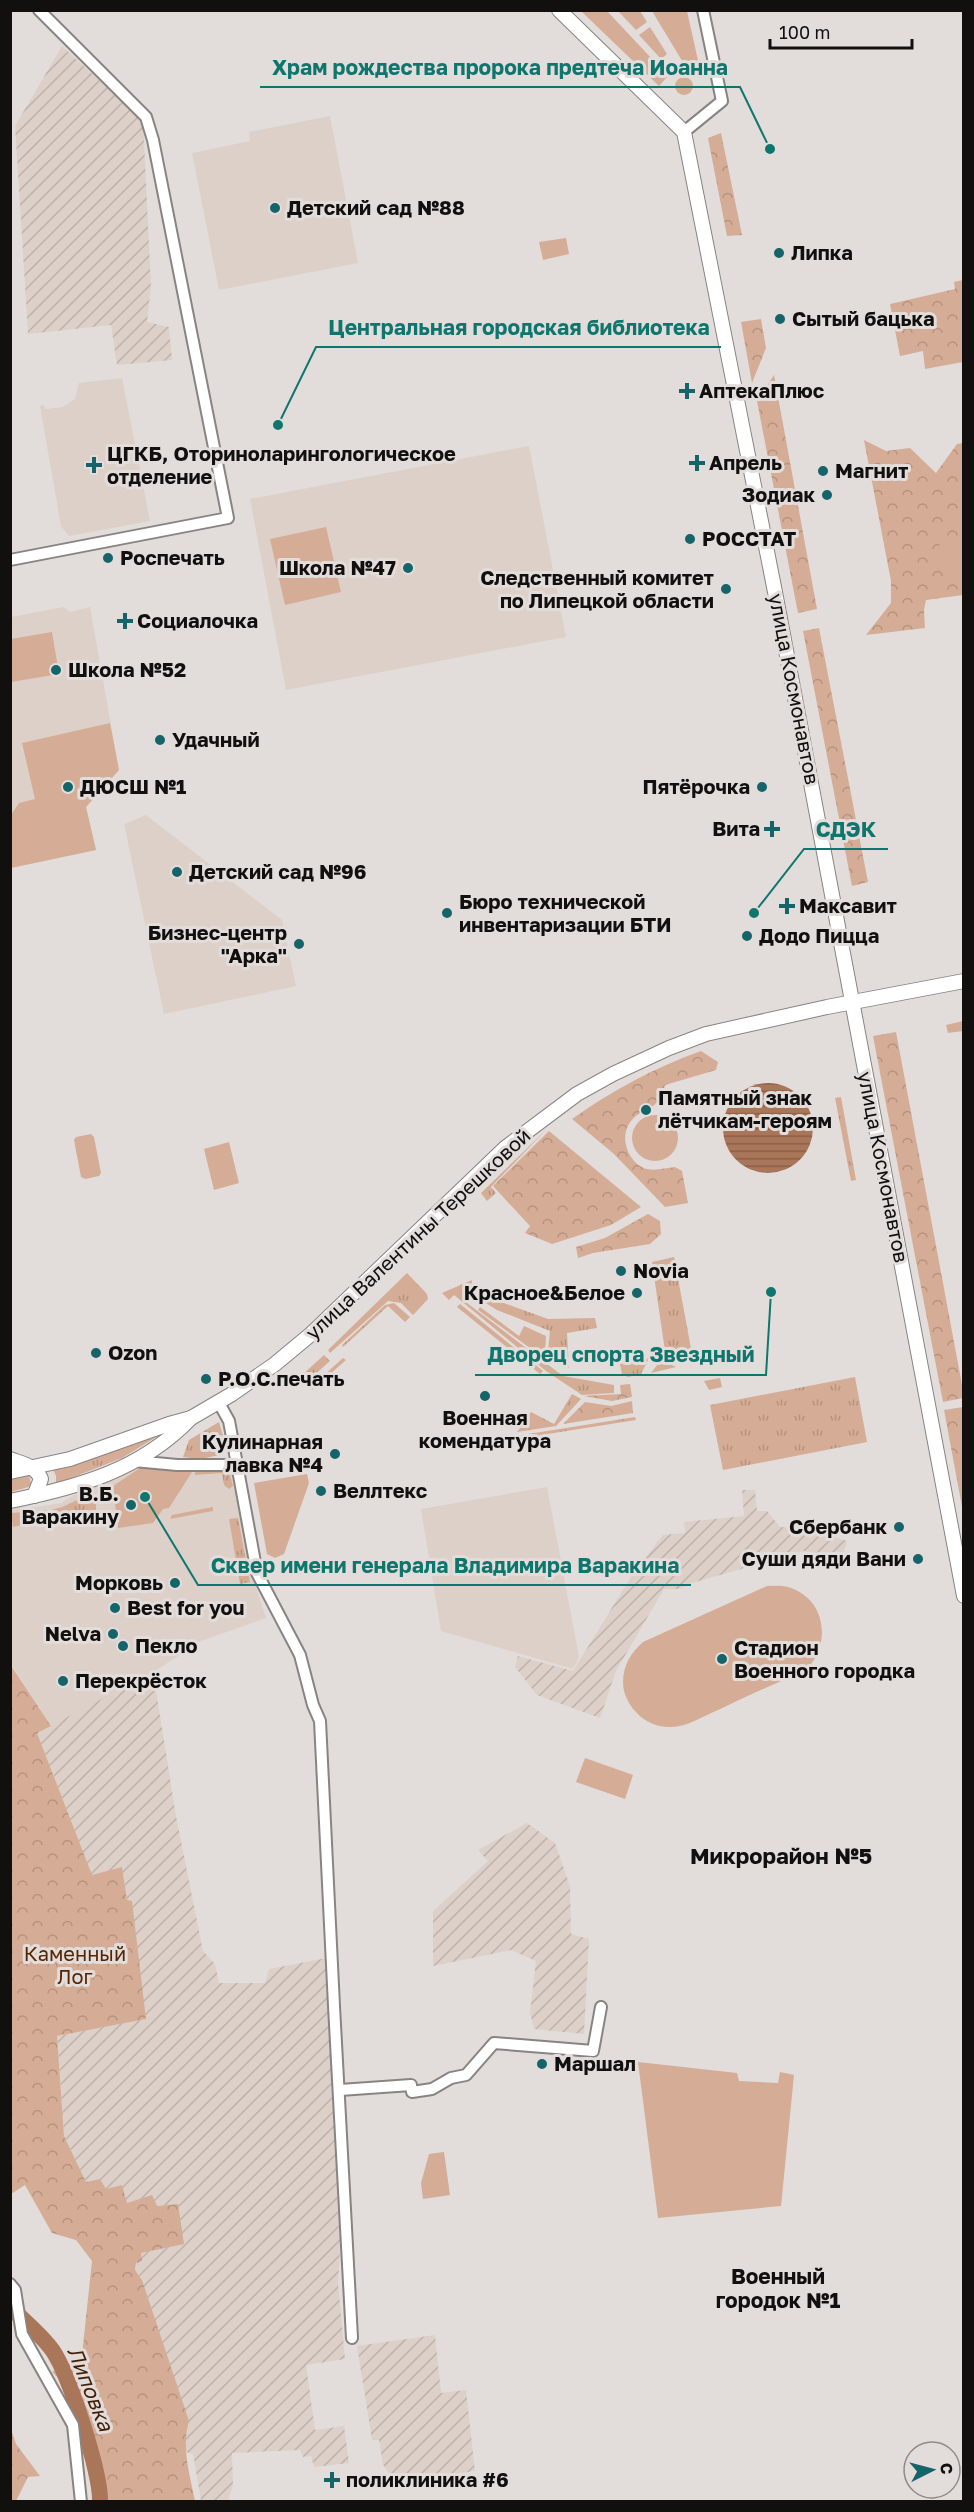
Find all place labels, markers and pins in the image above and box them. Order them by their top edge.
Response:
callout: Храм рождества пророка предтеча Иоанна [260,48,740,87]
place label: Детский сад №88 [287,195,465,219]
marker: Детский сад №88 [268,201,282,215]
place label: Липка [791,240,853,264]
marker: Липка [772,246,786,260]
place label: Сытый бацька [792,306,935,330]
callout: Центральная городская библиотека [316,308,721,347]
marker: Сытый бацька [773,312,787,326]
place label: АптекаПлюс [699,378,824,402]
marker: АптекаПлюс [680,384,694,398]
place label: ЦГКБ, Оториноларингологическое отделение [107,441,456,488]
place label: Апрель [709,450,782,474]
marker: ЦГКБ, Оториноларингологическое отделение [85,456,103,474]
marker: Апрель [690,456,704,470]
place label: Магнит [835,458,908,482]
marker: Магнит [816,464,830,478]
place label: Зодиак [742,482,815,506]
marker: Зодиак [820,488,834,502]
place label: РОССТАТ [702,526,796,550]
marker: РОССТАТ [683,532,697,546]
place label: Роспечать [120,545,225,569]
marker: Роспечать [101,551,115,565]
place label: Школа №47 [279,555,396,579]
marker: Школа №47 [401,561,415,575]
place label: Следственный комитет по Липецкой области [480,565,714,612]
marker: Следственный комитет по Липецкой области [719,582,733,596]
place label: Социалочка [137,608,258,632]
marker: Социалочка [118,614,132,628]
place label: Школа №52 [68,657,186,681]
marker: Школа №52 [49,663,63,677]
place label: Удачный [172,727,260,751]
marker: Удачный [153,733,167,747]
place label: ДЮСШ №1 [80,774,186,798]
place label: Пятёрочка [642,774,750,798]
marker: ДЮСШ №1 [61,780,75,794]
marker: Пятёрочка [755,780,769,794]
callout: СДЭК [804,810,888,849]
place label: Вита [712,816,760,840]
marker: Вита [765,822,779,836]
place label: Детский сад №96 [189,859,367,883]
marker: Детский сад №96 [170,865,184,879]
place label: Бюро технической инвентаризации БТИ [459,889,671,936]
place label: Максавит [799,893,897,917]
marker: Максавит [780,899,794,913]
marker: Бюро технической инвентаризации БТИ [440,906,454,920]
place label: Бизнес-центр "Арка" [148,920,287,967]
place label: Додо Пицца [759,923,879,947]
marker: Додо Пицца [740,929,754,943]
marker: Бизнес-центр "Арка" [292,937,306,951]
place label: Памятный знак лётчикам-героям [658,1085,832,1132]
marker: Памятный знак лётчикам-героям [639,1103,653,1117]
place label: Novia [633,1258,689,1282]
marker: Novia [614,1264,628,1278]
place label: Красное&Белое [464,1280,625,1304]
marker: Красное&Белое [630,1286,644,1300]
callout: Дворец спорта Звездный [475,1336,766,1375]
place label: Ozon [108,1340,157,1364]
marker: Ozon [89,1346,103,1360]
place label: Р.О.С.печать [218,1366,345,1390]
marker: Р.О.С.печать [199,1372,213,1386]
marker: Военная комендатура [478,1389,492,1403]
place label: Военная комендатура [419,1405,551,1452]
place label: Кулинарная лавка №4 [202,1429,323,1476]
marker: Кулинарная лавка №4 [328,1447,342,1461]
place label: Веллтекс [333,1478,427,1502]
place label: В.Б. Варакину [21,1481,119,1528]
marker: Веллтекс [314,1484,328,1498]
marker: В.Б. Варакину [124,1498,138,1512]
place label: Сбербанк [789,1514,887,1538]
marker: Сбербанк [892,1520,906,1534]
callout: Сквер имени генерала Владимира Варакина [198,1546,691,1585]
place label: Суши дяди Вани [742,1546,906,1570]
marker: Суши дяди Вани [911,1552,925,1566]
place label: Морковь [75,1570,163,1594]
marker: Морковь [168,1576,182,1590]
place label: Best for you [127,1595,245,1619]
marker: Best for you [108,1601,122,1615]
place label: Nelva [45,1621,101,1645]
marker: Nelva [106,1627,120,1641]
place label: Пекло [135,1633,198,1657]
place label: Стадион Военного городка [734,1635,915,1682]
marker: Пекло [116,1639,130,1653]
marker: Стадион Военного городка [715,1652,729,1666]
place label: Перекрёсток [75,1668,207,1692]
marker: Перекрёсток [56,1674,70,1688]
place label: Маршал [554,2051,636,2075]
marker: Маршал [535,2057,549,2071]
place label: поликлиника #6 [346,2467,509,2491]
marker: поликлиника #6 [323,2471,341,2489]

